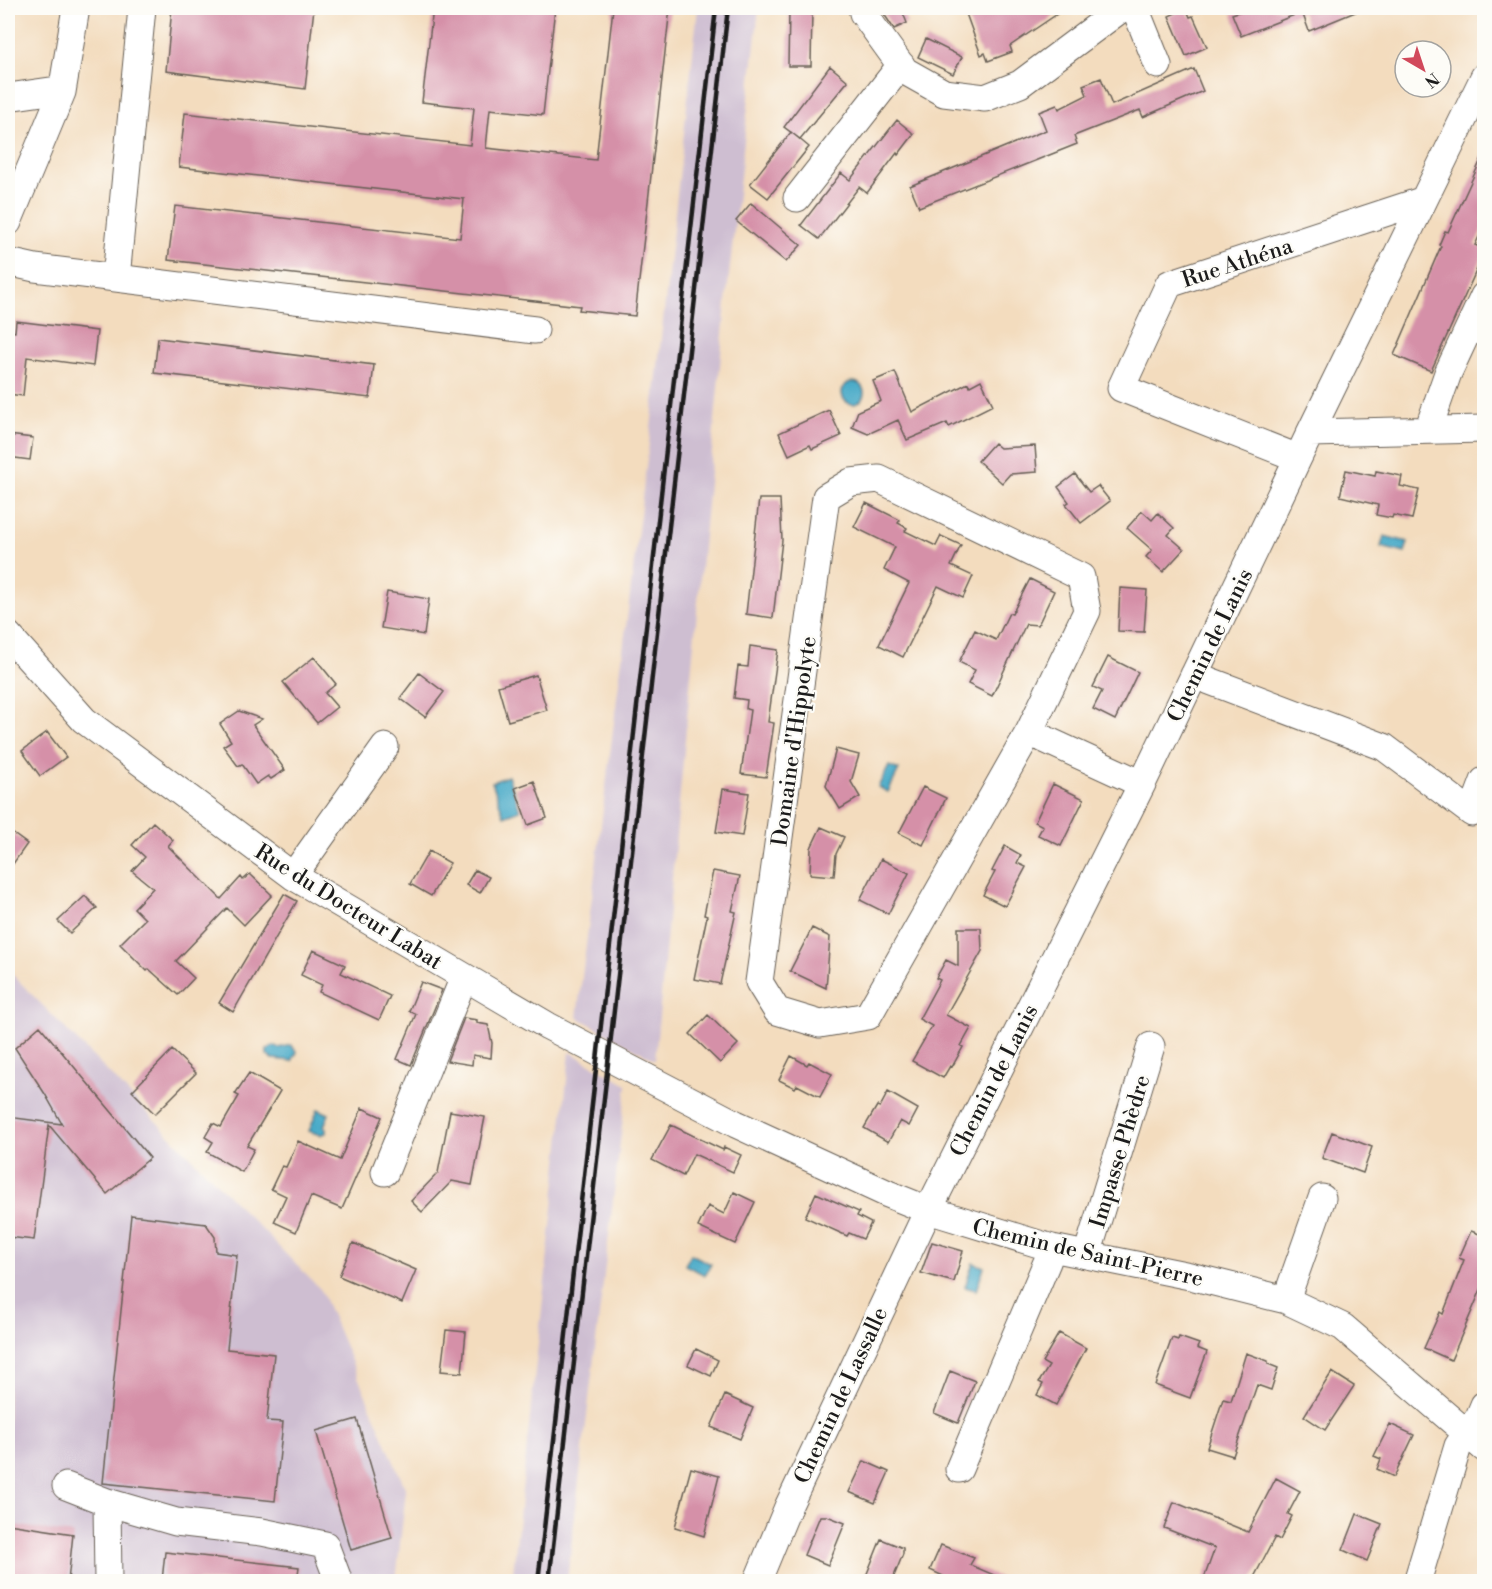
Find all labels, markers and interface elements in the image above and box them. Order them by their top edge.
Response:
north arrow [1393,39,1453,99]
text: N [1420,68,1443,92]
street label: Rue Athéna [1179,233,1297,294]
street label: Chemin de Lanis [1162,565,1259,727]
street label: Domaine d'Hippolyte [766,634,823,848]
street label: Rue du Docteur Labat [249,839,447,976]
street label: Chemin de Lanis [944,1000,1044,1161]
street label: Impasse Phèdre [1084,1072,1157,1231]
street label: Chemin de Saint-Pierre [970,1214,1206,1293]
street label: Chemin de Lassalle [789,1303,894,1488]

